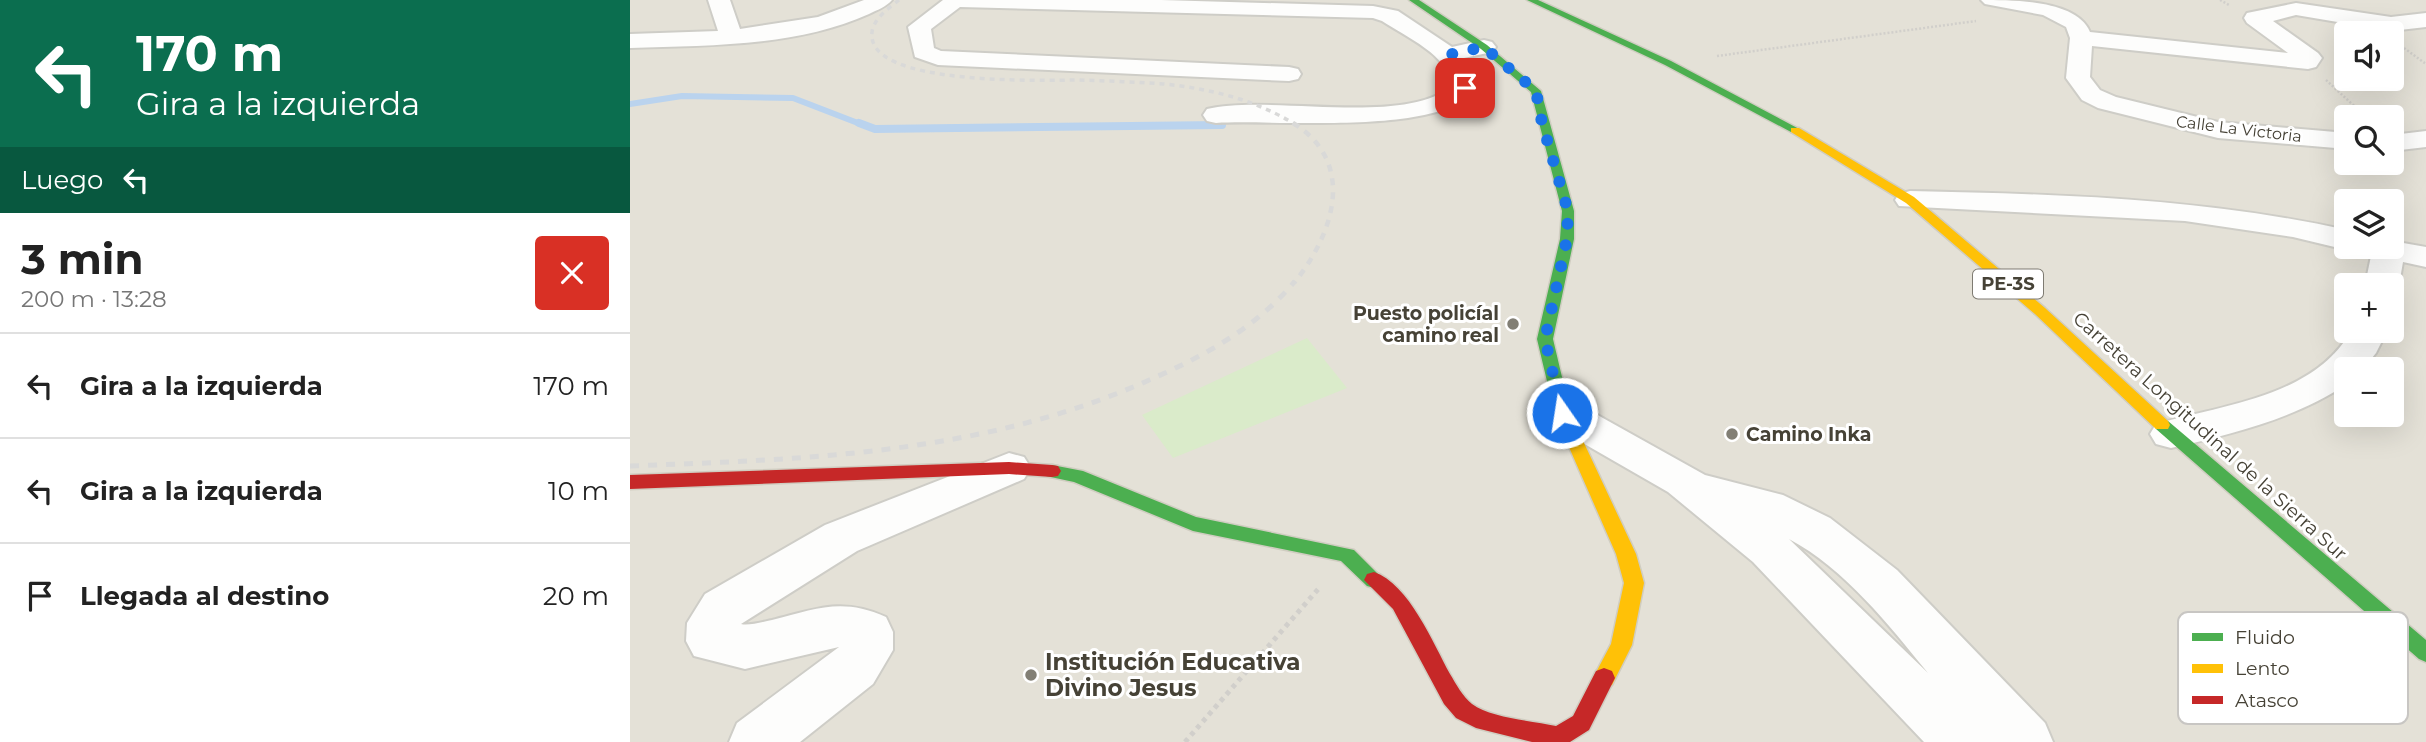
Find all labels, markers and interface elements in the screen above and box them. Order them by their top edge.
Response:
map controls [2334,21,2404,427]
button: sound [2334,21,2404,91]
text: 170 m [136,24,283,83]
icon: left [21,28,112,119]
pin [1435,58,1495,118]
icon: arrive [1446,69,1484,107]
text: Gira a la izquierda [136,84,420,123]
button: search [2334,105,2404,175]
street label: Calle La Victoria [2175,112,2303,146]
icon: left [117,161,155,199]
text: Luego [21,164,103,196]
button: layers [2334,189,2404,259]
text: 3 min [21,233,143,285]
button: close [535,236,609,310]
road number: PE-3S [1973,270,2043,298]
button: + [2334,273,2404,343]
text: 200 m · 13:28 [21,285,167,313]
place label: Puesto policíal camino real [1353,302,1499,347]
street label: Carretera Longitudinal de la Sierra Sur [2068,307,2352,565]
marker: Puesto policíal camino real [1505,316,1521,332]
button: − [2334,357,2404,427]
icon: left [21,367,59,405]
text: Gira a la izquierda [80,370,323,402]
text: 170 m [533,370,609,402]
position arrow [1525,376,1599,450]
place label: Camino Inka [1746,423,1871,446]
marker: Camino Inka [1724,426,1740,442]
icon: left [21,472,59,510]
text: Gira a la izquierda [80,475,323,507]
text: 10 m [548,475,609,507]
icon: arrive [21,577,59,615]
text: Llegada al destino [80,580,329,612]
text: 20 m [543,580,609,612]
legend [2178,612,2408,724]
text: Fluido [2235,626,2295,649]
place label: Institución Educativa Divino Jesus [1045,648,1301,702]
text: Lento [2235,657,2290,680]
marker: Institución Educativa Divino Jesus [1023,667,1039,683]
text: Atasco [2235,689,2299,712]

